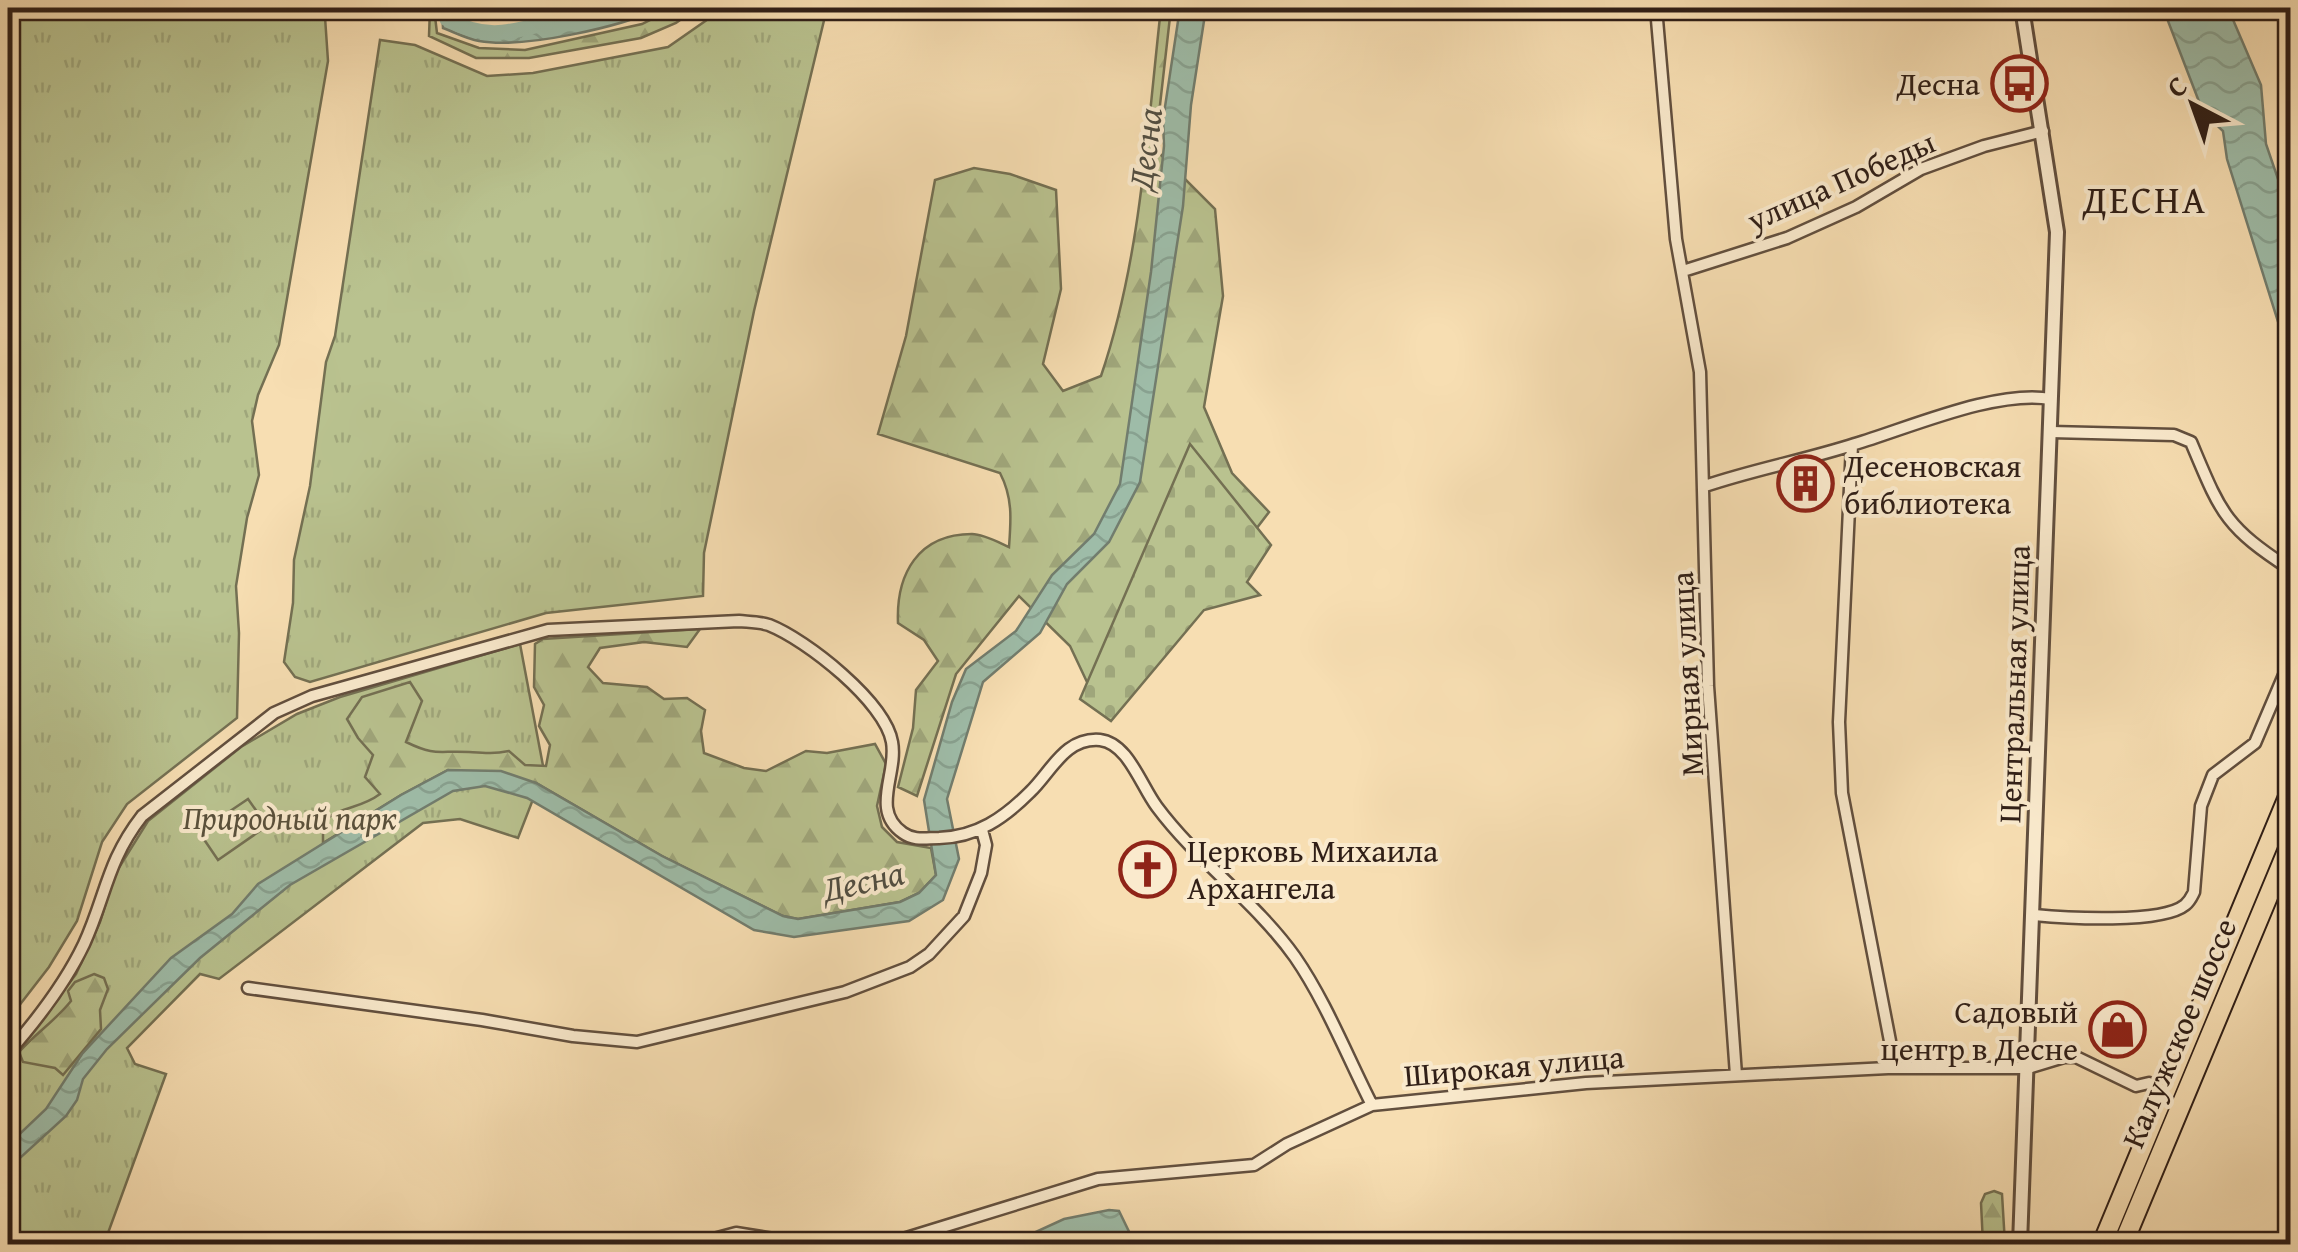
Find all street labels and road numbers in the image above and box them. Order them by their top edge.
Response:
street label: улица Победы [1738,118,1942,243]
street label: Центральная улица [1985,543,2042,824]
street label: Мирная улица [1658,570,1715,778]
street label: Калужское шоссе [2109,911,2248,1155]
street label: Широкая улица [1402,1032,1627,1099]

